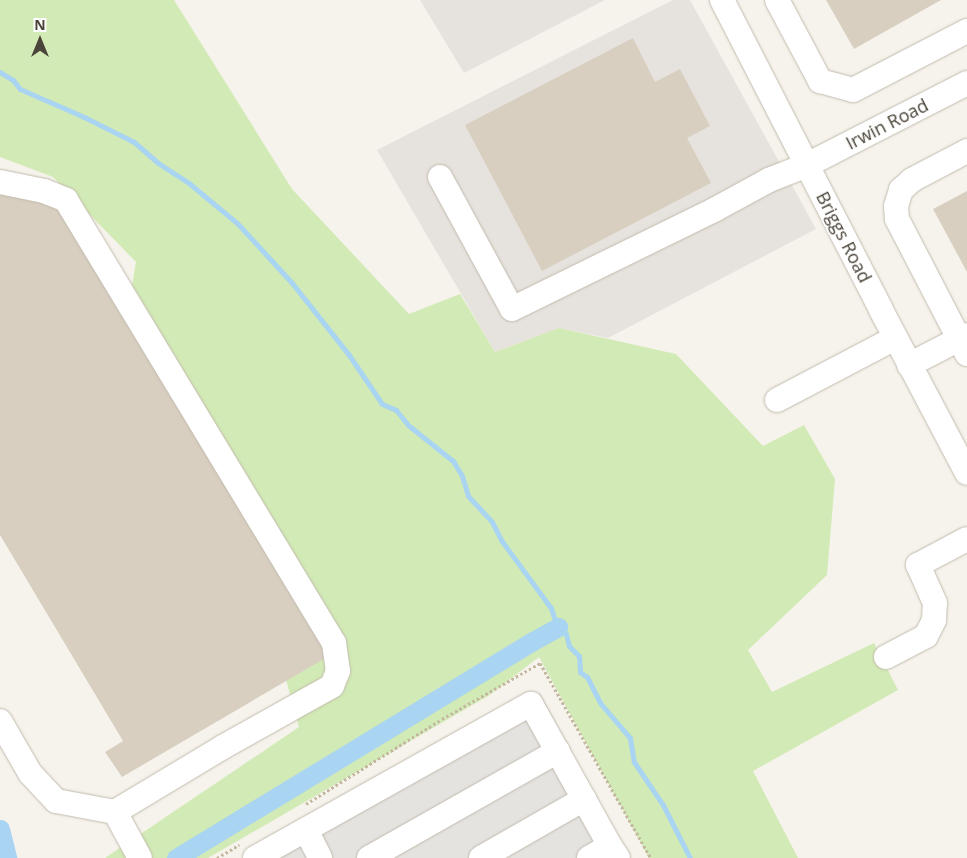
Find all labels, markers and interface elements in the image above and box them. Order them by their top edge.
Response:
north arrow [15,15,65,65]
text: N [34,15,46,34]
street label: Irwin Road [842,94,932,154]
street label: Briggs Road [812,188,876,286]

